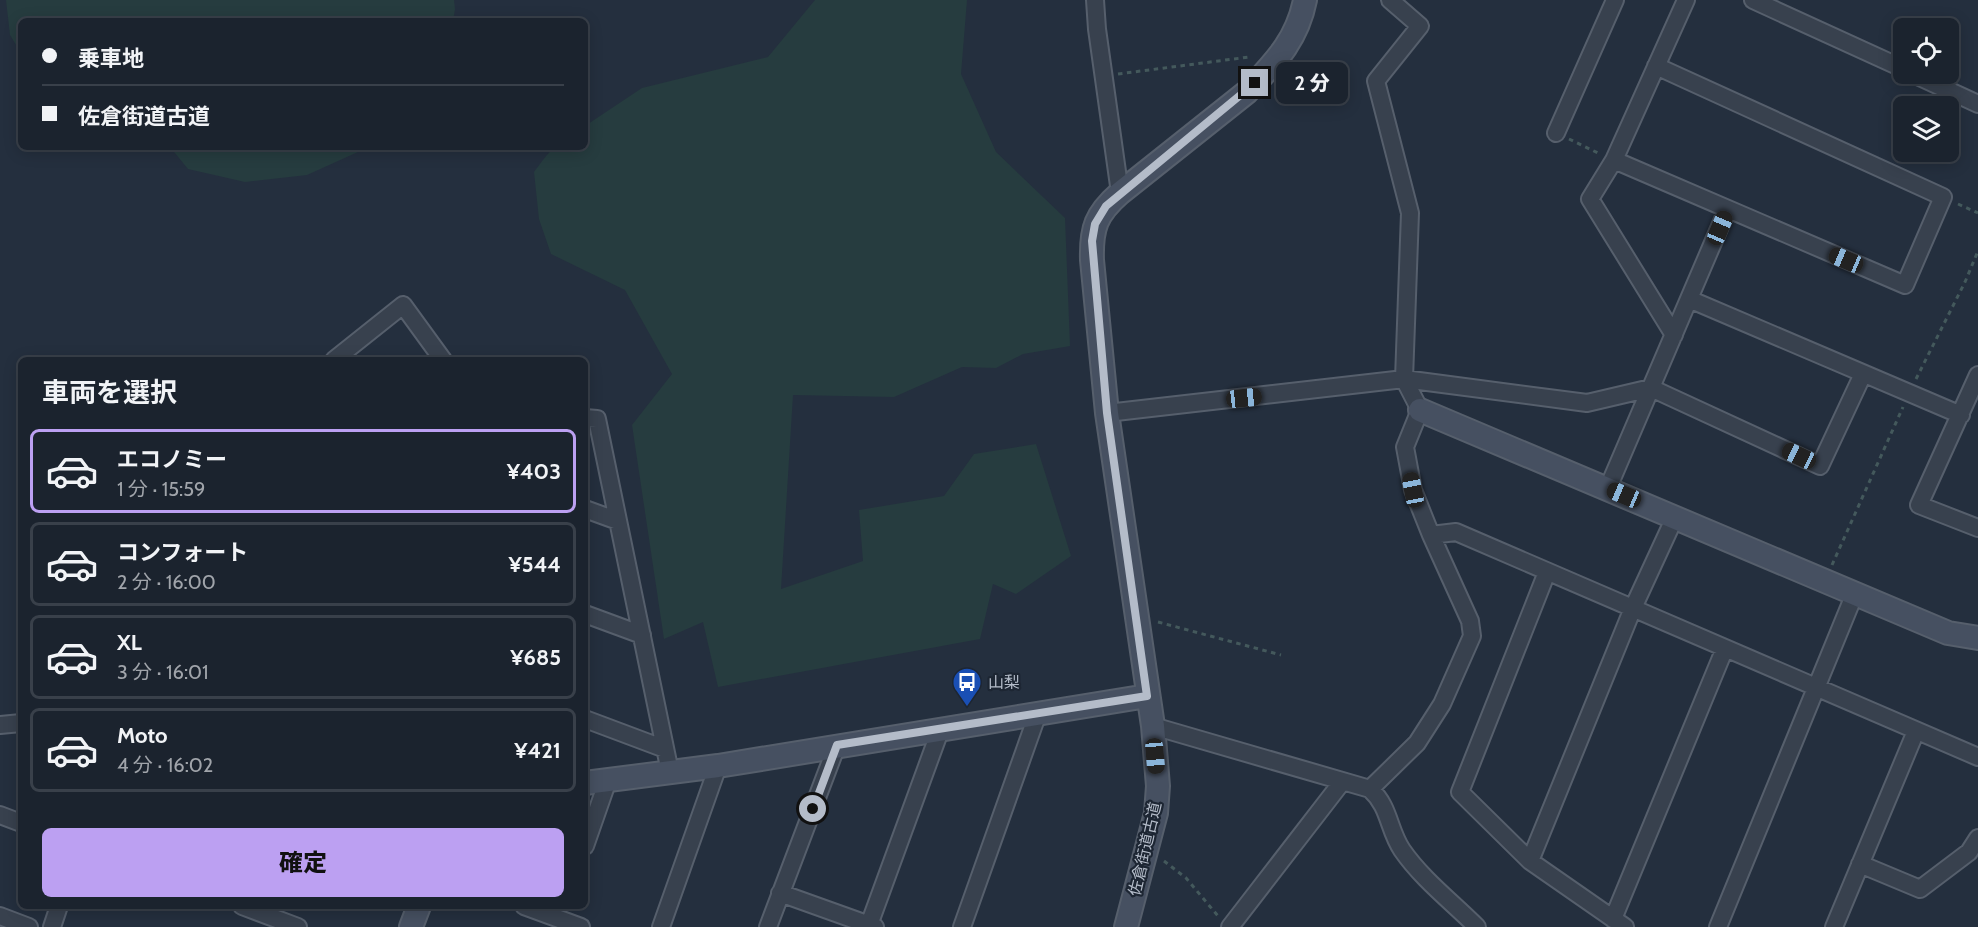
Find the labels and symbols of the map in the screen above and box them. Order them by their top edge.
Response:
callout: 2 分 [1276,62,1348,104]
route end [1241,69,1268,96]
car [1705,208,1735,248]
car [1826,245,1866,275]
car [1225,387,1263,409]
car [1779,440,1819,472]
car [1401,471,1425,509]
car [1604,480,1644,510]
bus stop icon: 山梨 [951,666,983,708]
place label: 山梨 [988,673,1020,692]
car [1144,737,1166,775]
route start [799,795,826,822]
street label: 佐倉街道古道 [1125,800,1165,898]

